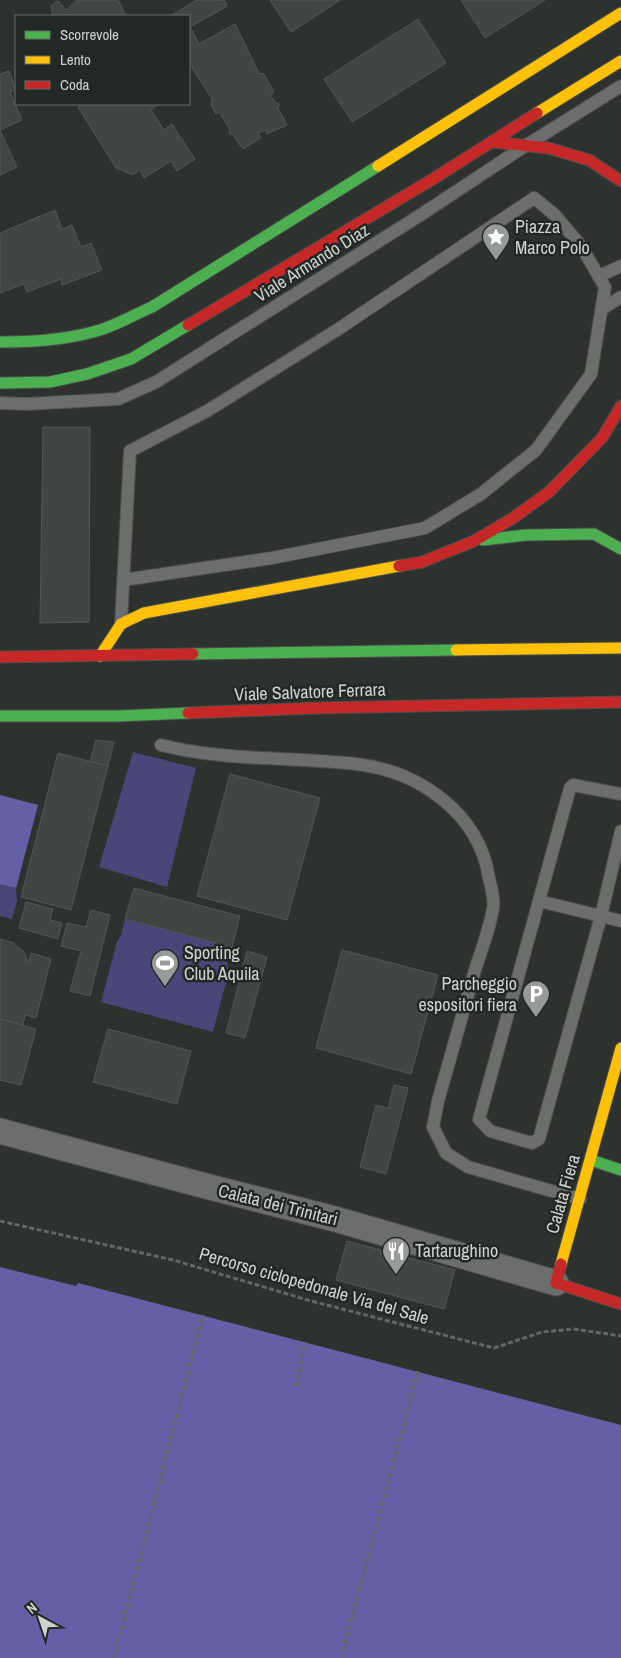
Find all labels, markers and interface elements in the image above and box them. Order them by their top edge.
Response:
legend [15,15,190,105]
text: Scorrevole [60,24,119,45]
text: Lento [60,49,91,70]
text: Coda [60,74,90,95]
place label: Piazza Marco Polo [515,214,590,260]
street label: Viale Armando Diaz [250,217,374,308]
place icon: Piazza Marco Polo [481,222,511,261]
street label: Viale Salvatore Ferrara [234,676,386,707]
place label: Sporting Club Aquila [184,940,260,986]
sports icon: Sporting Club Aquila [150,948,180,987]
place label: Parcheggio espositori fiera [419,971,517,1017]
parking icon: Parcheggio espositori fiera [521,979,551,1018]
street label: Calata Fiera [539,1151,586,1236]
street label: Calata dei Trinitari [216,1178,340,1231]
restaurant icon: Tartarughino [381,1236,411,1275]
place label: Tartarughino [415,1238,498,1263]
street label: Percorso ciclopedonale Via del Sale [196,1241,432,1330]
north arrow [15,1593,65,1643]
text: N [23,1598,41,1618]

